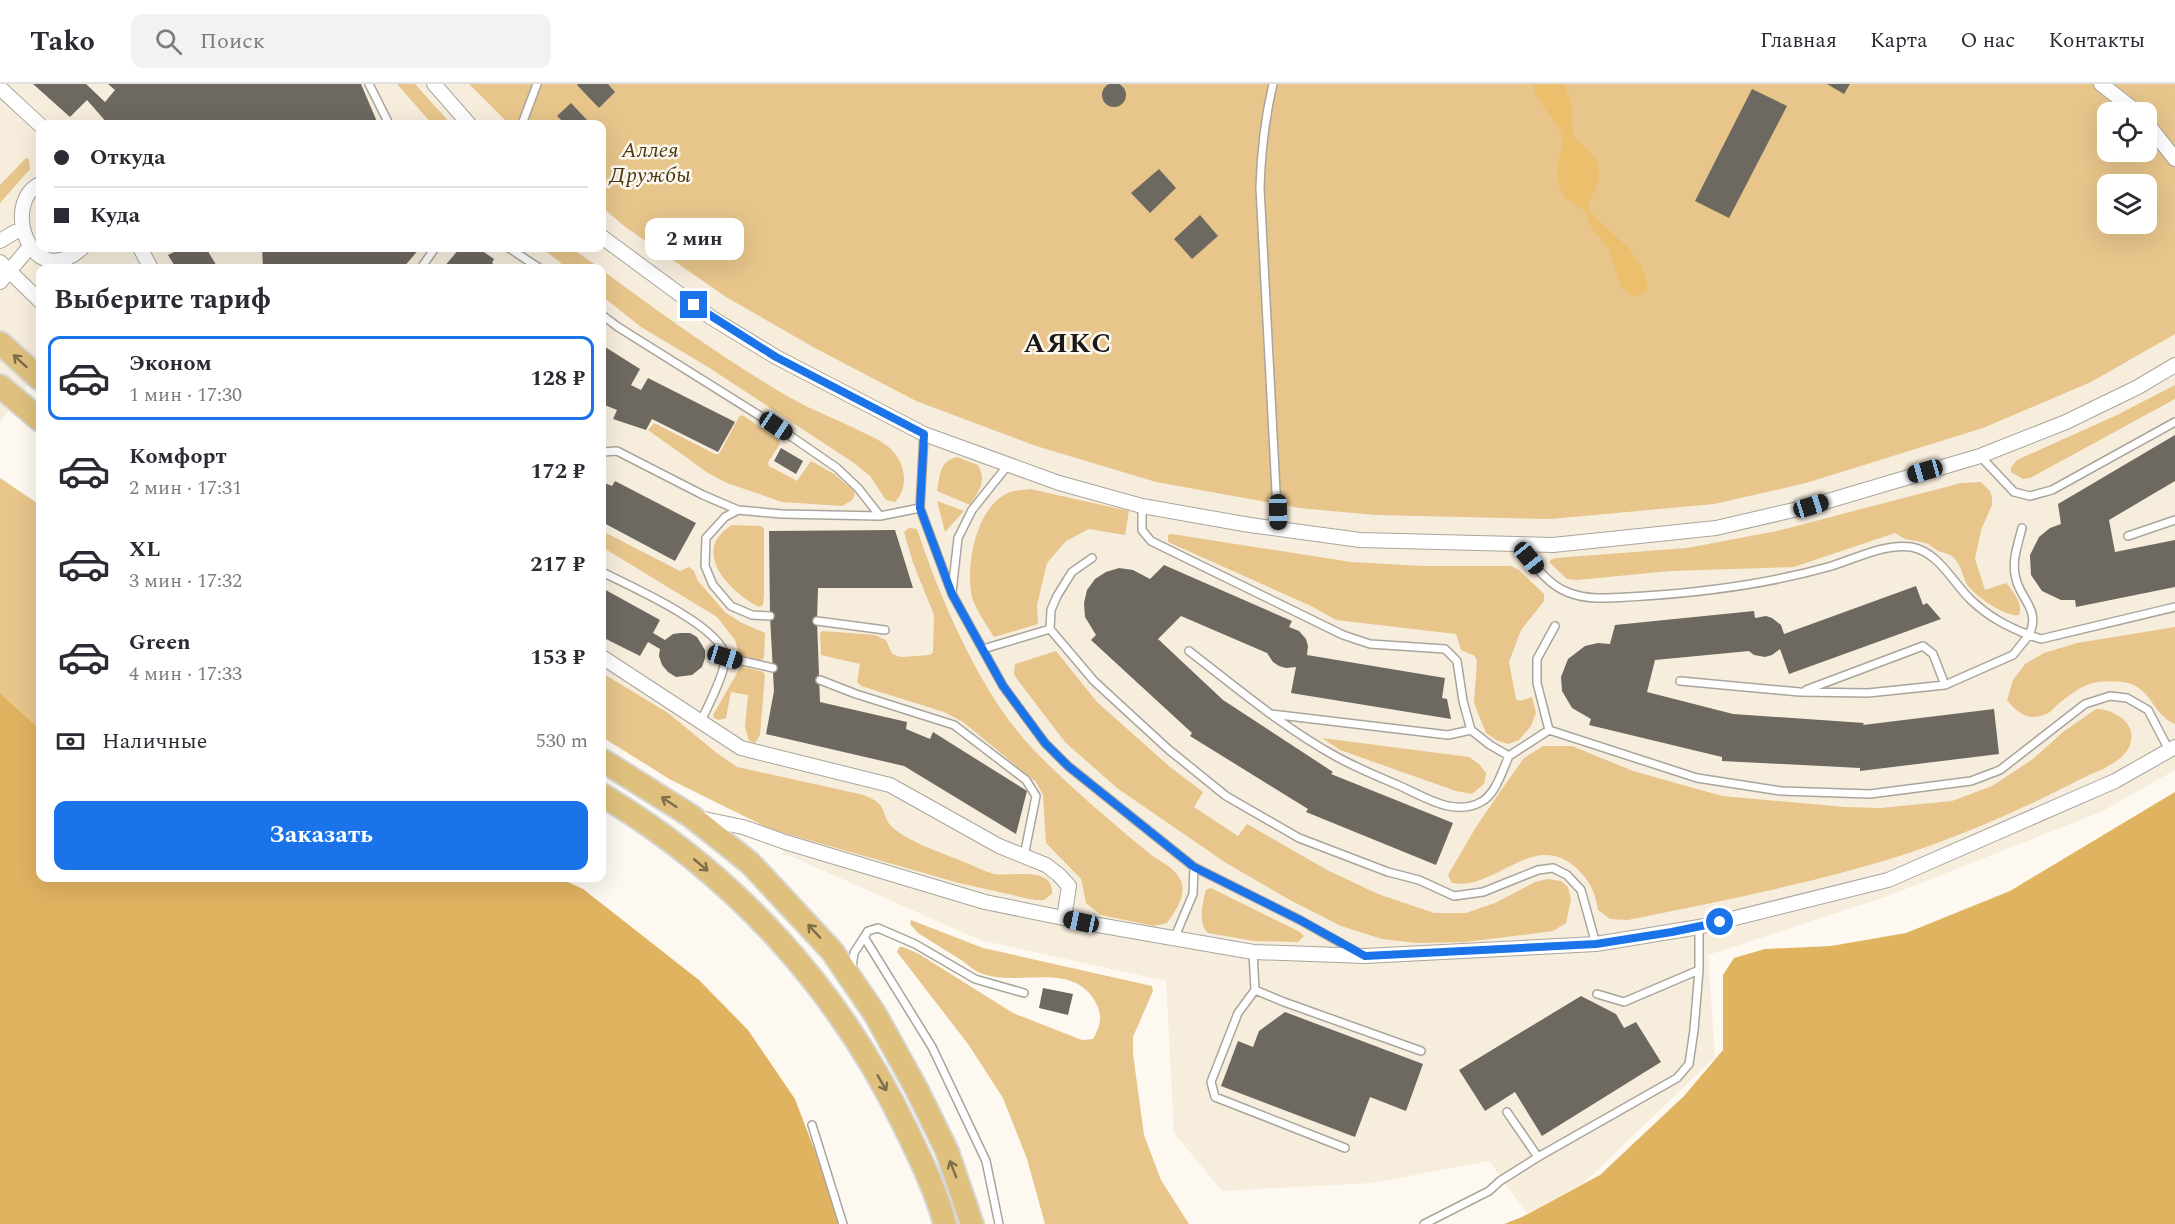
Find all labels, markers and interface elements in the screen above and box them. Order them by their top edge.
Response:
search box [131,14,551,68]
text: Tako [30,20,95,63]
icon: search [152,25,185,58]
text: Поиск [200,25,265,58]
text: Главная [1760,25,1837,57]
text: Карта [1870,25,1927,57]
text: О нас [1960,25,2015,57]
text: Контакты [2048,25,2145,57]
map controls [2097,102,2157,234]
button: locate [2097,102,2157,162]
park label: Аллея Дружбы [608,134,691,192]
text: Откуда [90,141,166,174]
button: layers [2097,174,2157,234]
text: Куда [90,199,140,232]
callout: 2 мин [644,218,744,260]
text: 2 мин [666,224,723,254]
text: Выберите тариф [54,279,271,321]
route end [680,291,707,318]
district label: АЯКС [1023,322,1113,365]
text: Эконом [129,347,212,380]
icon: car [57,351,111,405]
one-way arrow [13,354,28,368]
text: 128 ₽ [530,362,585,395]
text: 1 мин · 17:30 [129,380,242,410]
car [756,408,796,444]
text: Комфорт [129,440,227,473]
icon: car [57,444,111,498]
text: 172 ₽ [530,455,585,488]
car [1905,457,1945,485]
text: 2 мин · 17:31 [129,473,242,503]
car [1791,492,1831,520]
car [1269,494,1287,530]
text: XL [129,533,160,566]
icon: car [57,537,111,591]
car [1511,538,1547,578]
text: 217 ₽ [530,548,585,581]
text: 3 мин · 17:32 [129,566,242,596]
text: Green [129,626,191,659]
icon: car [57,630,111,684]
text: 153 ₽ [530,641,585,674]
car [705,643,745,671]
text: 4 мин · 17:33 [129,659,242,689]
icon: cash [54,725,87,758]
text: Наличные [102,725,207,758]
text: 530 m [536,726,588,756]
one-way arrow [661,796,677,808]
button: Заказать [54,801,588,870]
one-way arrow [693,858,708,872]
route start [1706,908,1733,935]
car [1062,909,1100,935]
one-way arrow [807,924,821,939]
one-way arrow [876,1074,888,1091]
one-way arrow [947,1160,958,1179]

